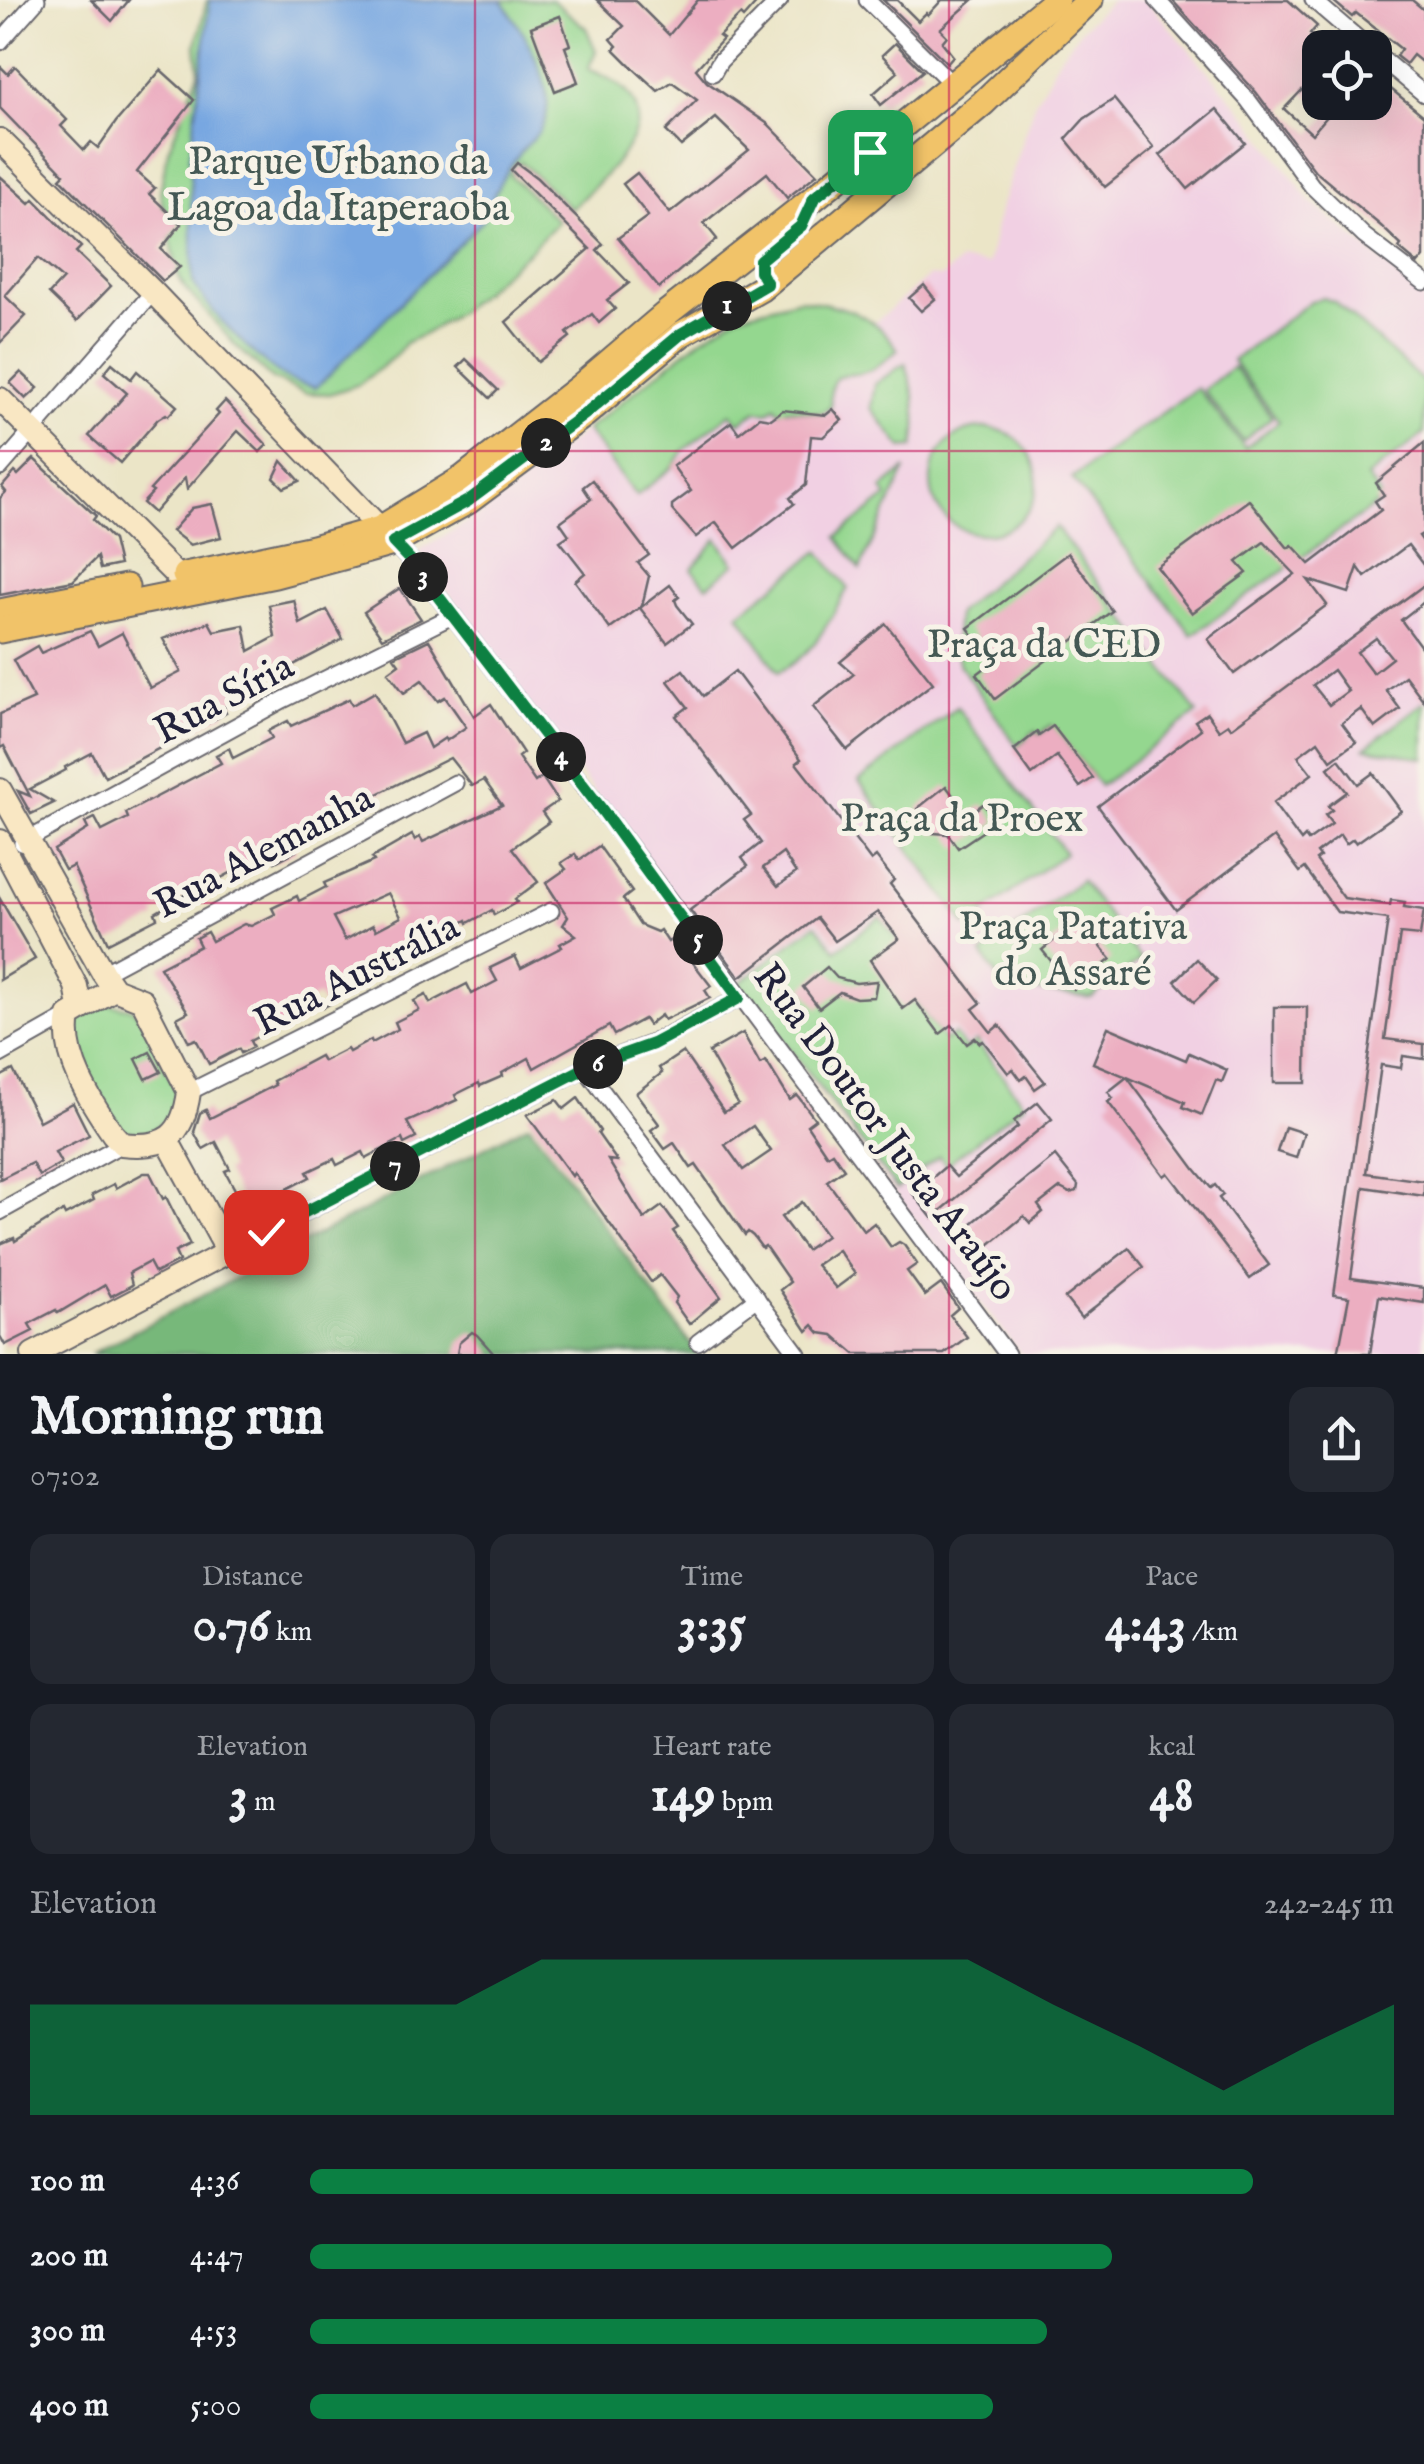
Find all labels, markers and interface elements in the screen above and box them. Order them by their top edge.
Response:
map controls [1302,30,1392,120]
button: locate [1302,30,1392,120]
pin [828,110,913,195]
icon: arrive [843,125,898,180]
park label: Parque Urbano da Lagoa da Itaperaoba [167,138,510,235]
pin: 1 [702,281,752,331]
text: 1 [722,288,732,323]
pin: 2 [521,418,571,468]
text: 2 [539,425,553,460]
pin: 3 [398,552,448,602]
text: 3 [418,559,428,594]
park label: Praça da CED [927,621,1161,672]
street label: Rua Síria [146,642,304,758]
pin: 4 [536,732,586,782]
text: 4 [554,739,568,774]
street label: Rua Alemanha [146,774,384,932]
park label: Praça da Proex [841,795,1083,846]
street label: Rua Austrália [246,902,469,1050]
park label: Praça Patativa do Assaré [959,903,1188,1000]
pin: 5 [673,915,723,965]
text: 5 [693,922,703,957]
street label: Rua Doutor Justa Araújo [740,954,1028,1312]
pin: 6 [573,1039,623,1089]
text: 6 [592,1046,604,1081]
pin: 7 [370,1141,420,1191]
text: 7 [388,1148,402,1183]
pin [224,1190,309,1275]
icon: check [239,1205,294,1260]
text: Morning run [30,1383,324,1453]
button: share [1289,1387,1394,1492]
text: 07:02 [30,1456,100,1497]
text: Distance [202,1560,303,1595]
text: Time [681,1560,743,1595]
text: Pace [1145,1560,1198,1595]
text: 0.76 [192,1595,270,1658]
text: 3:35 [678,1595,746,1658]
text: 4:43 [1105,1595,1186,1658]
text: km [270,1615,312,1650]
text: /km [1186,1615,1238,1650]
text: Elevation [197,1730,308,1765]
text: Heart rate [652,1730,772,1765]
text: kcal [1148,1730,1195,1765]
text: 3 [229,1765,248,1828]
text: 149 [651,1765,716,1828]
text: 48 [1150,1765,1194,1828]
text: m [248,1785,276,1820]
text: bpm [716,1785,773,1820]
text: Elevation [30,1884,157,1925]
text: 242–245 m [1264,1884,1394,1925]
text: 100 m [30,2161,105,2202]
text: 4:36 [190,2161,240,2202]
text: 200 m [30,2236,108,2277]
text: 4:47 [190,2236,244,2277]
text: 300 m [30,2311,105,2352]
text: 4:53 [190,2311,238,2352]
text: 400 m [30,2386,109,2427]
text: 5:00 [190,2386,241,2427]

